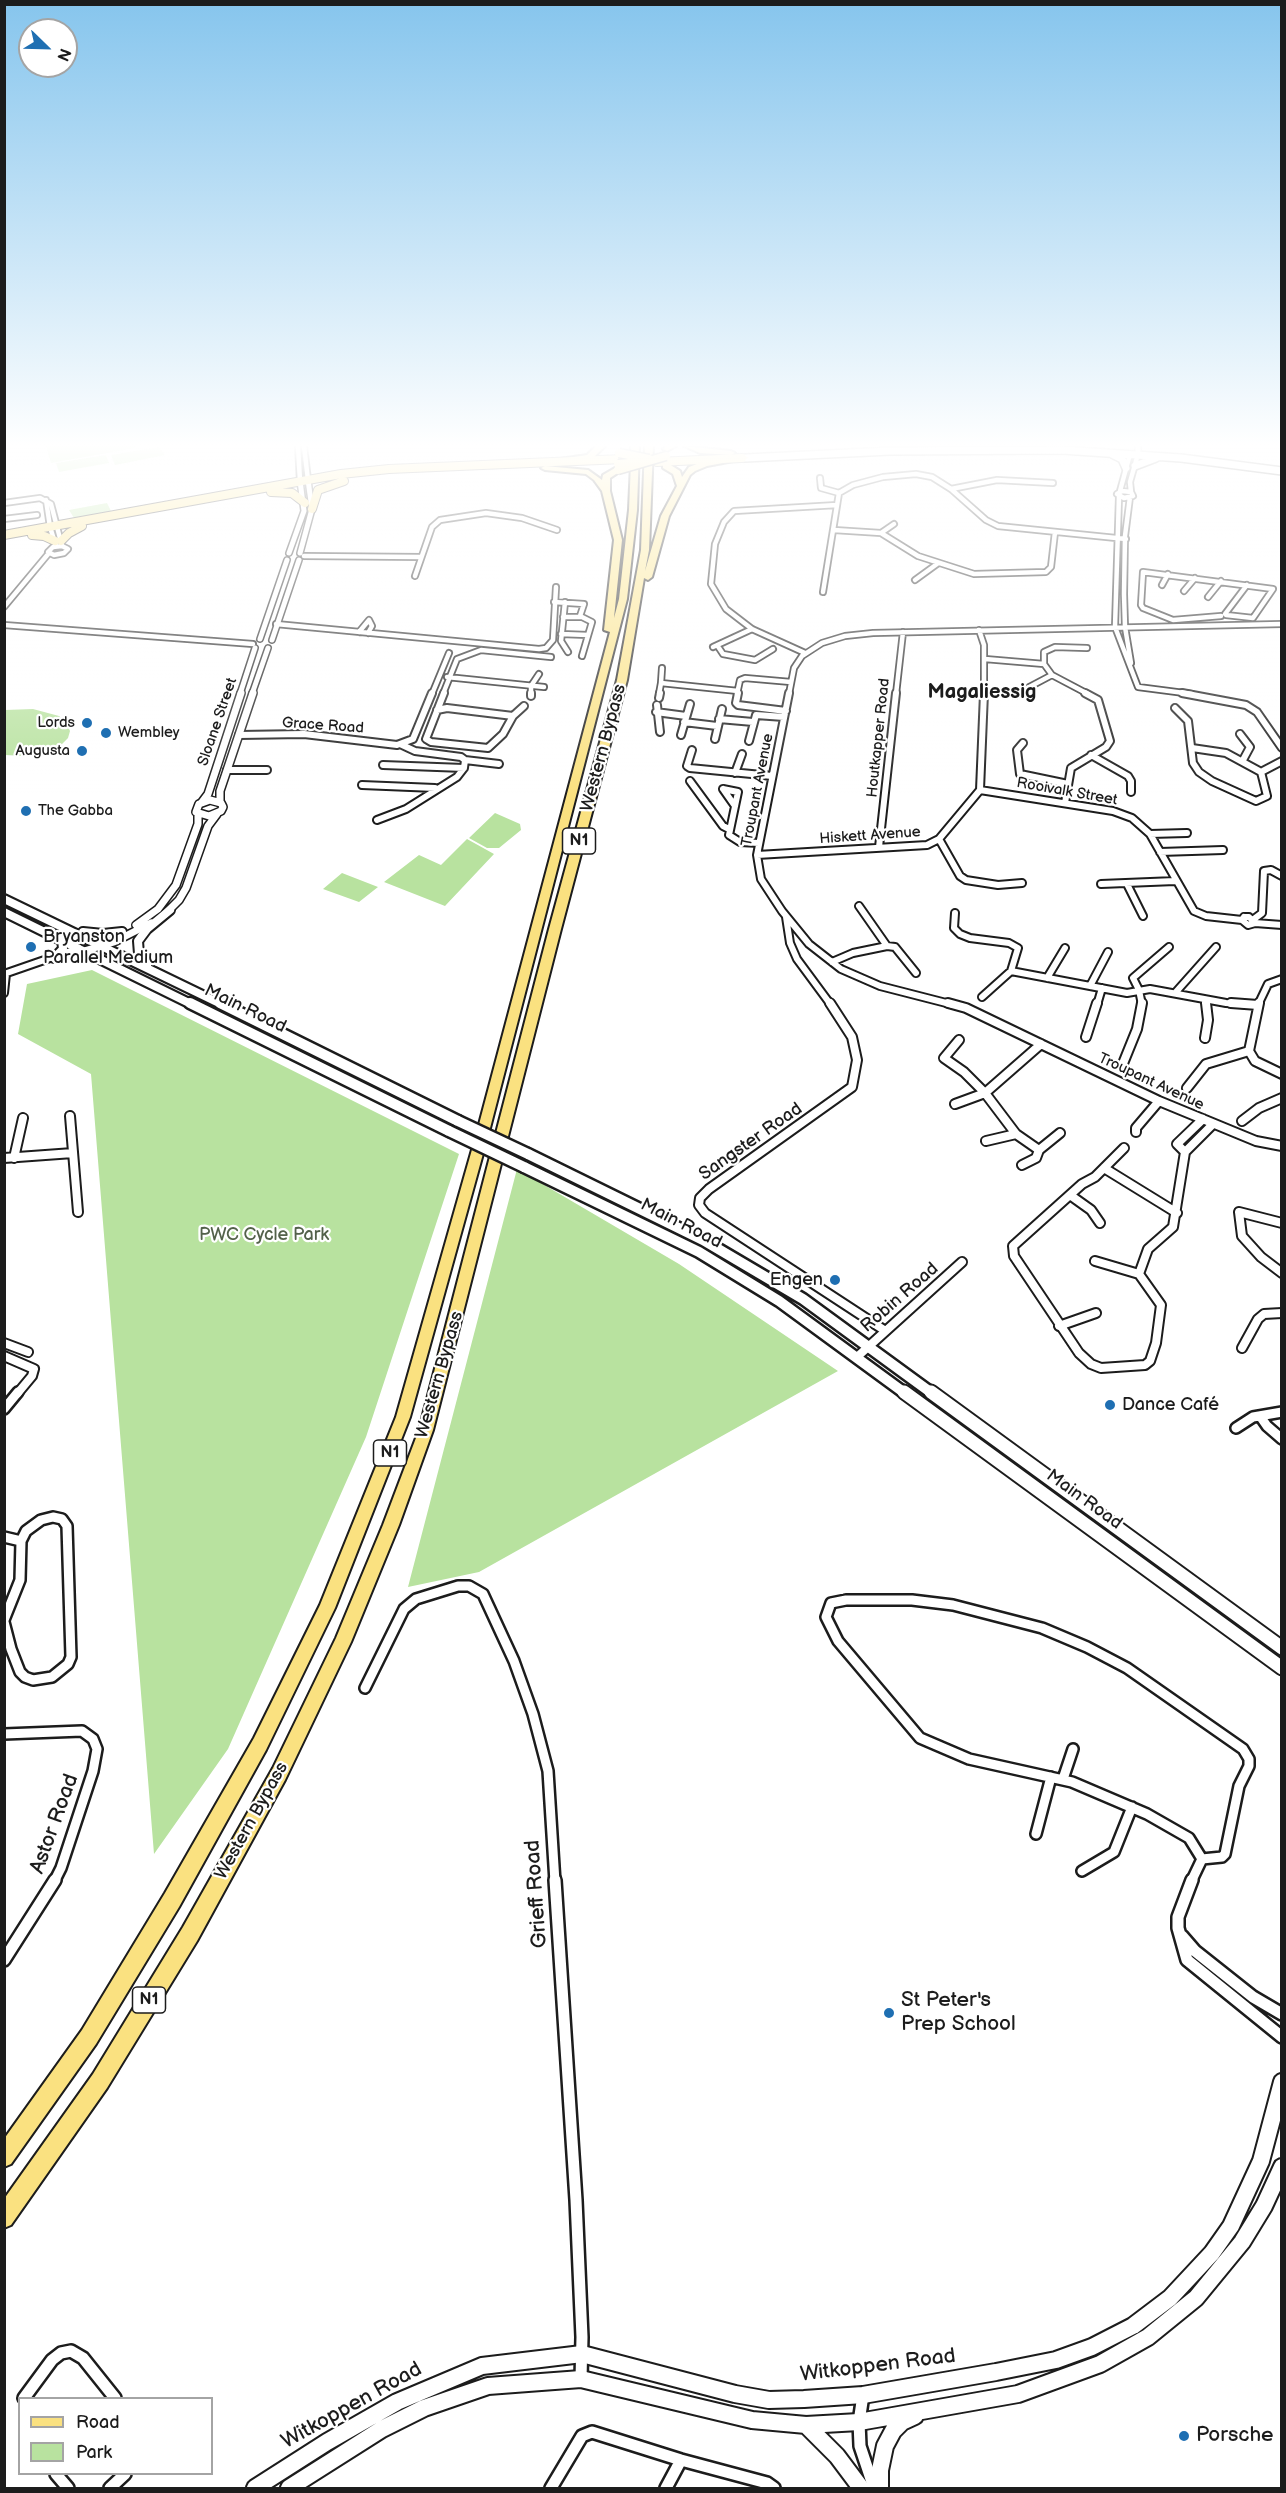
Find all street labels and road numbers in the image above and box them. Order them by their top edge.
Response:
street label: Sloane Street [195,676,241,768]
street label: Houtkapper Road [864,677,894,799]
street label: Western Bypass [577,682,631,814]
street label: Grace Road [281,714,365,738]
street label: Troupant Avenue [738,732,778,848]
street label: Rooivalk Street [1015,774,1119,810]
street label: Hiskett Avenue [819,823,921,849]
road number: N1 [562,828,596,854]
street label: Main Road [201,980,289,1038]
street label: Troupant Avenue [1095,1050,1207,1114]
street label: Sangster Road [695,1098,807,1186]
street label: Main Road [637,1194,725,1254]
street label: Robin Road [857,1258,943,1338]
street label: Western Bypass [412,1309,468,1441]
road number: N1 [374,1440,406,1466]
street label: Main Road [1042,1465,1126,1535]
street label: Western Bypass [211,1758,293,1884]
street label: Astor Road [25,1771,85,1877]
street label: Grieff Road [521,1839,553,1949]
road number: N1 [132,1987,166,2013]
street label: Witkoppen Road [799,2344,957,2388]
street label: Witkoppen Road [277,2357,427,2455]

